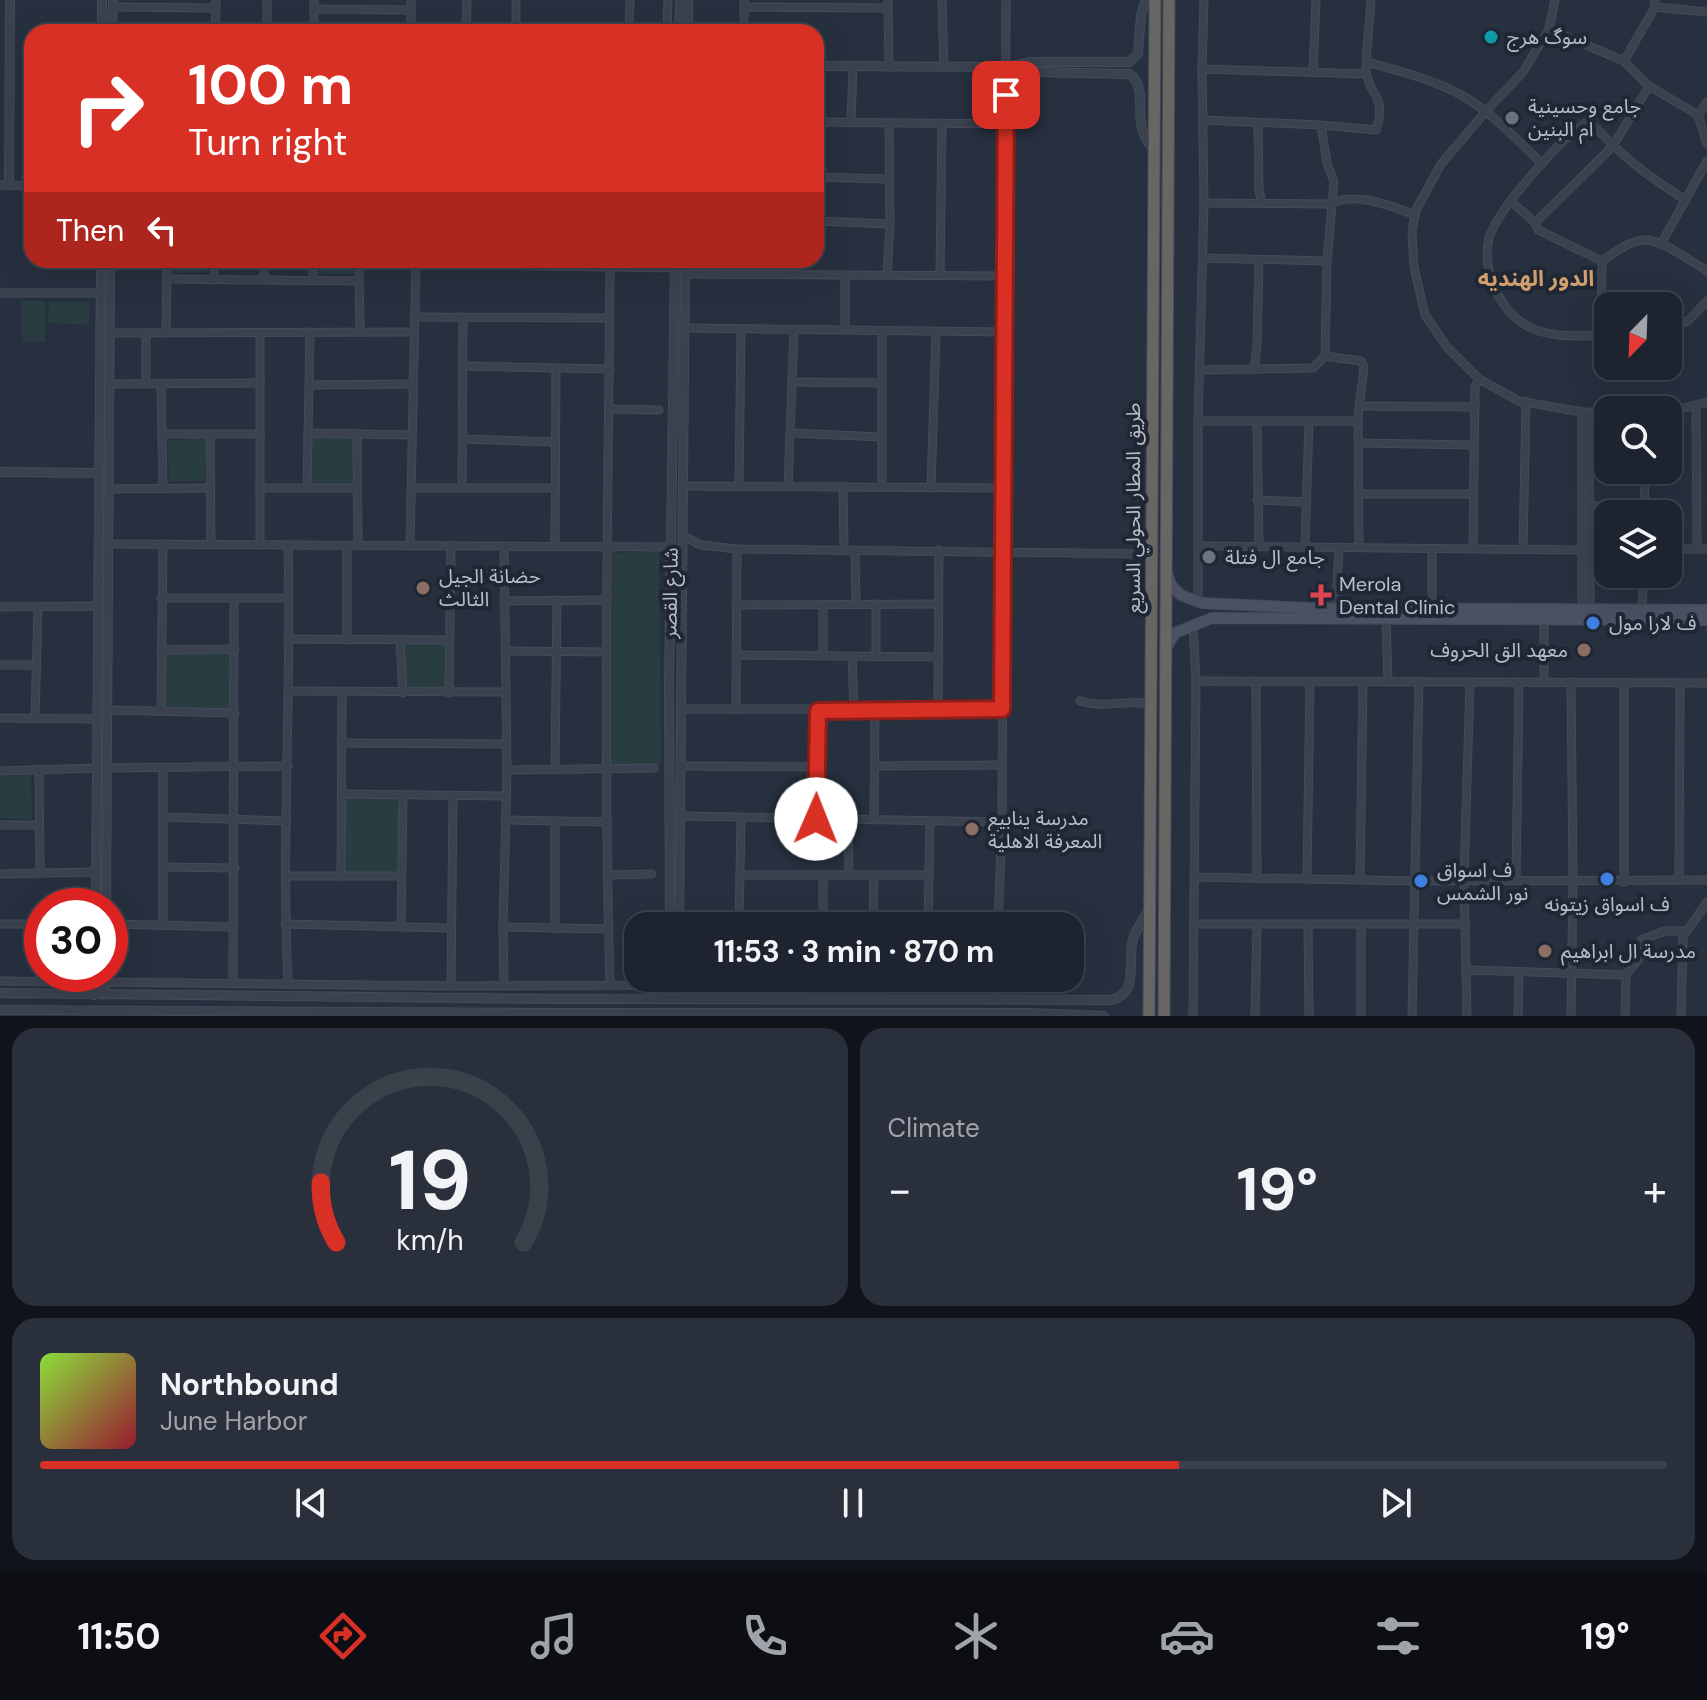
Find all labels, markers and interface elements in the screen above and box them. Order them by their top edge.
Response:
place label: سوگ هرج [1507,24,1587,52]
marker: سوگ هرج [1482,28,1500,46]
text: 100 m [188,48,353,121]
icon: right [56,56,160,160]
pin [972,61,1040,129]
icon: arrive [984,73,1028,117]
place label: جامع وحسينية ام البنين [1528,93,1641,144]
marker: جامع وحسينية ام البنين [1503,109,1521,127]
text: Turn right [188,119,347,166]
icon: left [140,208,184,252]
text: Then [56,211,124,250]
district label: الدور الهنديه [1478,264,1594,293]
north arrow [1594,292,1682,380]
map controls [1594,292,1682,588]
button: search [1594,396,1682,484]
street label: طريق المطار الحولي السريع [1120,403,1149,613]
button: layers [1594,500,1682,588]
place label: جامع ال فتلة [1225,544,1325,572]
street label: شارع القصر [656,547,686,640]
marker: جامع ال فتلة [1200,548,1218,566]
place label: حضانة الجيل الثالث [439,563,541,612]
place label: Merola Dental Clinic [1339,571,1455,620]
marker: حضانة الجيل الثالث [414,579,432,597]
marker: Merola Dental Clinic [1310,584,1332,606]
place label: ف لارا مول [1609,610,1696,636]
marker: ف لارا مول [1584,614,1602,632]
place label: معهد الق الحروف [1430,637,1568,663]
marker: معهد الق الحروف [1575,641,1593,659]
position arrow [774,777,858,861]
place label: مدرسة ينابيع المعرفة الاهلية [988,805,1102,854]
marker: مدرسة ينابيع المعرفة الاهلية [963,820,981,838]
place label: ف اسواق نور الشمس [1437,857,1528,906]
marker: ف اسواق زيتونه [1598,870,1616,888]
marker: ف اسواق نور الشمس [1412,872,1430,890]
speed limit sign: 30 [24,888,128,992]
place label: ف اسواق زيتونه [1544,891,1670,917]
text: 11:53 · 3 min · 870 m [714,932,994,971]
place label: مدرسة ال ابراهيم [1561,938,1696,966]
marker: مدرسة ال ابراهيم [1536,942,1554,960]
text: Climate [888,1111,980,1145]
text: 19 [388,1126,471,1235]
text: 19° [1236,1150,1318,1229]
text: − [888,1161,912,1219]
text: + [1643,1161,1667,1219]
text: km/h [396,1222,464,1259]
text: Northbound [160,1365,339,1404]
text: June Harbor [160,1404,307,1438]
icon: previous [289,1481,333,1525]
icon: pause [831,1481,875,1525]
icon: next [1374,1481,1418,1525]
icon: directions [315,1608,371,1664]
icon: music [526,1608,582,1664]
icon: phone [737,1608,793,1664]
icon: climate [948,1608,1004,1664]
icon: car [1159,1608,1215,1664]
icon: filters [1370,1608,1426,1664]
text: 11:50 [77,1613,161,1660]
text: 19° [1580,1613,1629,1660]

